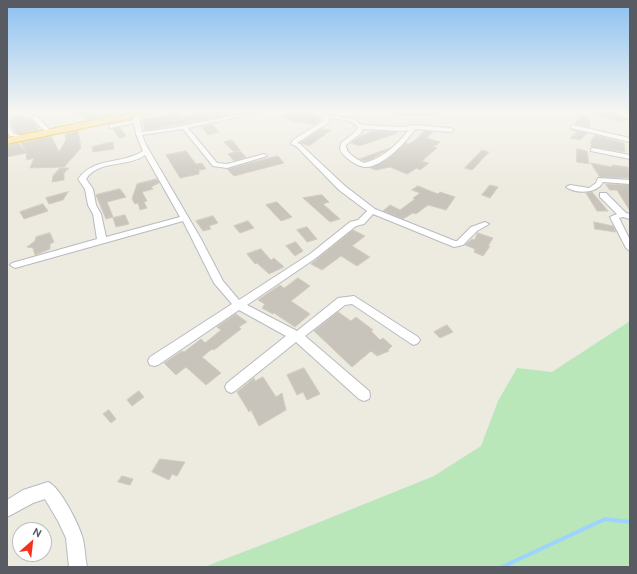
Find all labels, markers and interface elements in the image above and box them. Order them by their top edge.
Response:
north arrow [12,522,52,562]
text: N [31,525,44,540]

